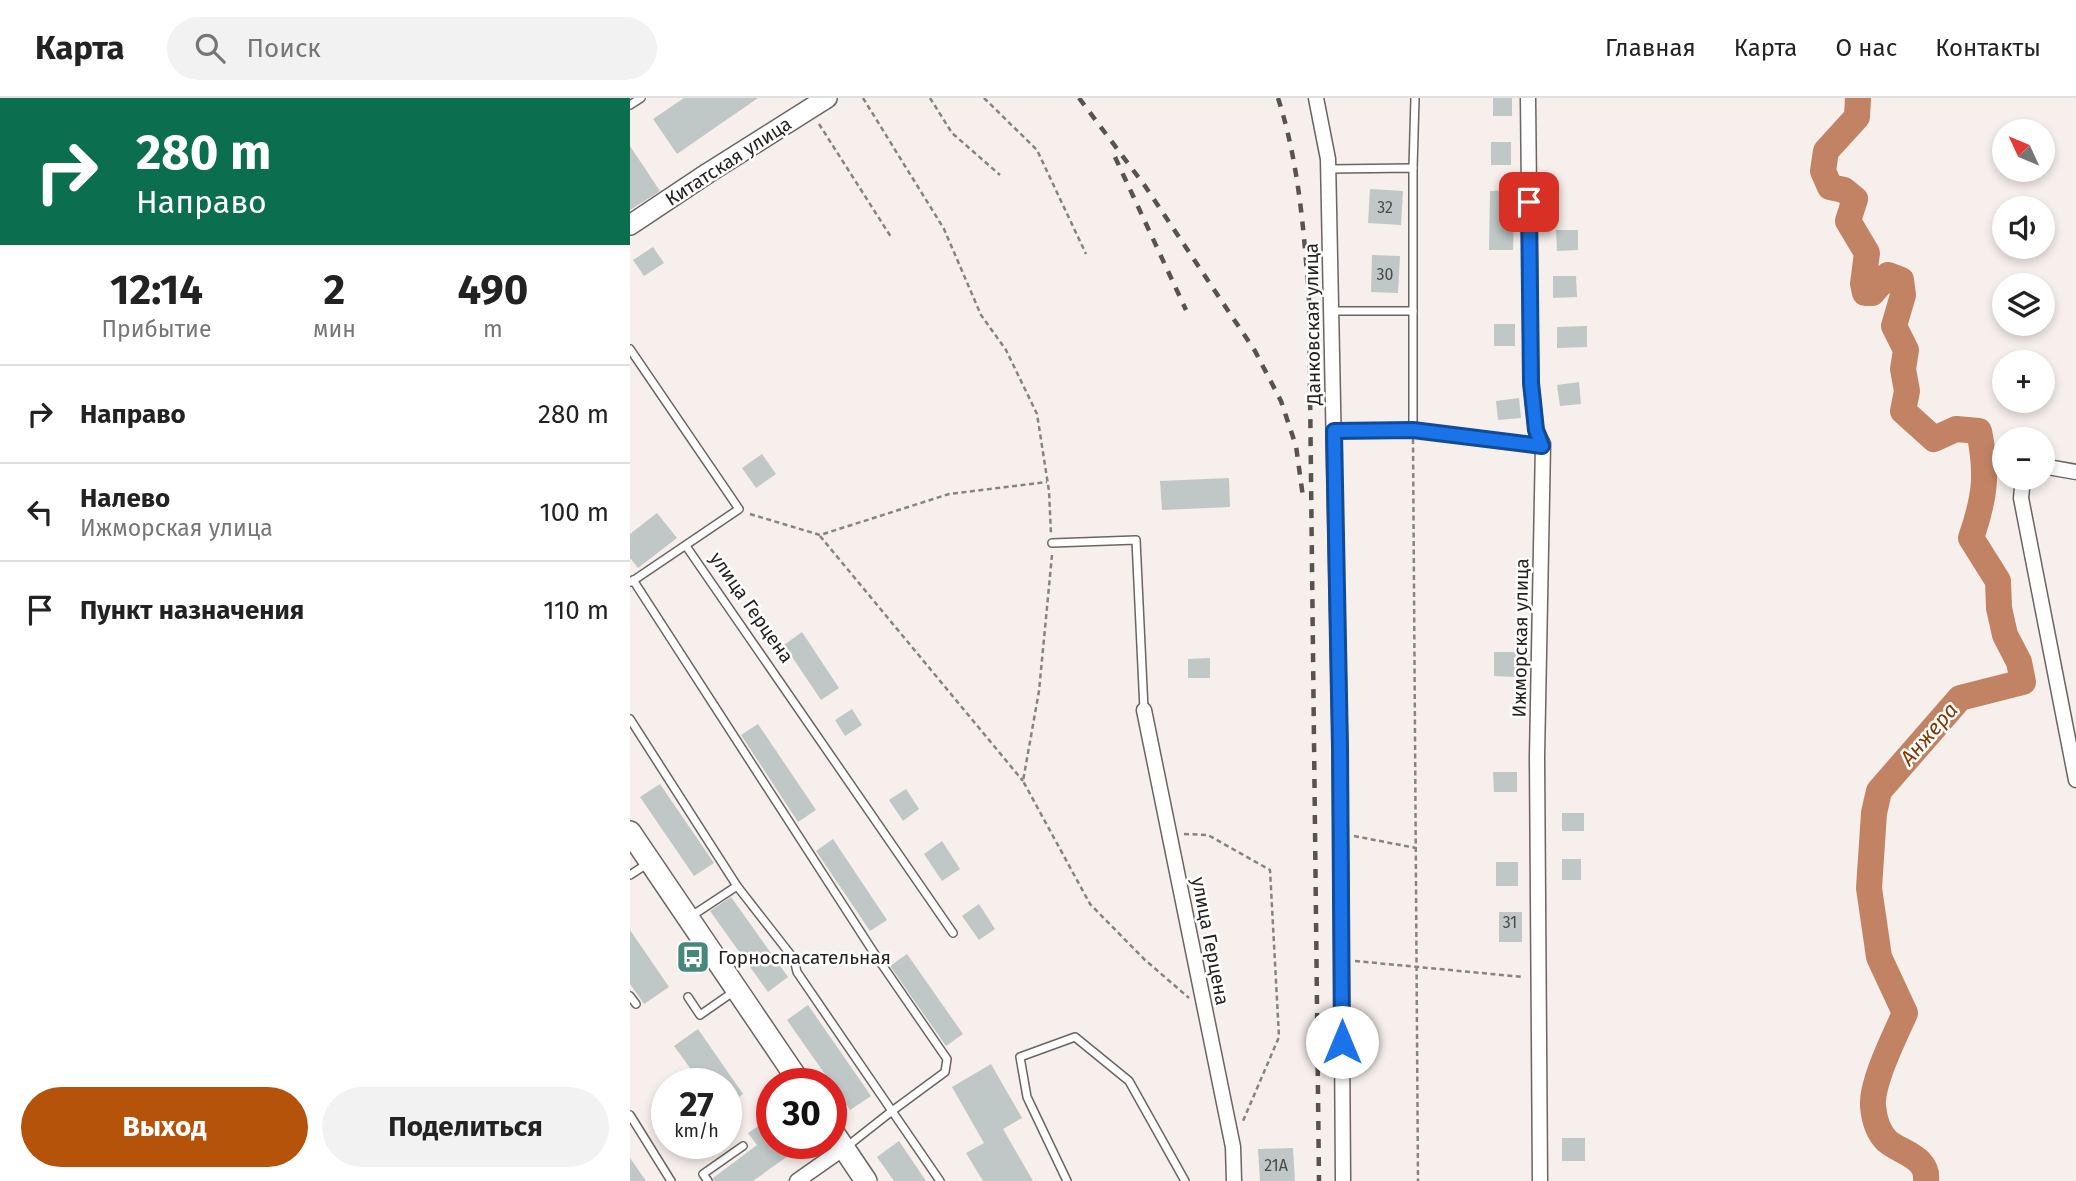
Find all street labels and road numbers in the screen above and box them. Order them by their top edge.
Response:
street label: Китатская улица [661,112,796,211]
street label: Данковская улица [1300,243,1325,406]
street label: улица Герцена [705,547,798,667]
street label: Ижморская улица [1508,558,1533,718]
street label: улица Герцена [1187,875,1234,1007]

